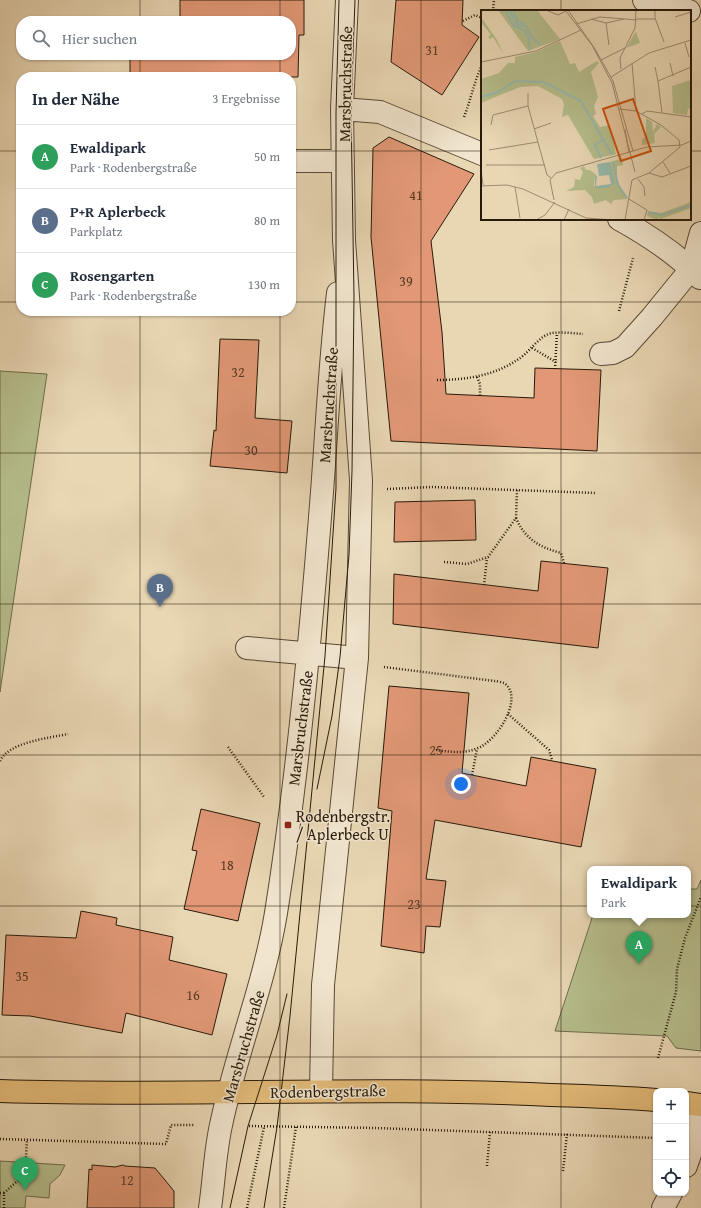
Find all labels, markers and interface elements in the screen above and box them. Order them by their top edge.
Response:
inset map [481,10,691,220]
search box [16,16,296,60]
street label: Marsbruchstraße [332,26,358,142]
icon: search [30,27,52,49]
text: Hier suchen [62,28,137,49]
house number: 31 [425,40,439,60]
text: In der Nähe [32,86,120,111]
text: 3 Ergebnisse [212,89,280,108]
text: Ewaldipark [70,137,146,158]
text: A [41,147,49,166]
text: 50 m [254,147,280,166]
text: Park · Rodenbergstraße [70,158,197,177]
house number: 41 [409,185,423,205]
text: P+R Aplerbeck [70,201,166,222]
text: B [41,211,49,230]
text: 80 m [254,211,280,230]
text: Parkplatz [70,222,122,241]
text: Rosengarten [70,265,154,286]
house number: 39 [399,271,413,291]
text: C [41,275,49,294]
text: 130 m [248,275,280,294]
text: Park · Rodenbergstraße [70,286,197,305]
street label: Marsbruchstraße [312,346,344,464]
house number: 32 [231,362,245,382]
house number: 30 [244,440,258,460]
pin: B [147,574,173,607]
street label: Marsbruchstraße [281,669,319,787]
house number: 25 [429,740,443,760]
your location [451,774,471,794]
place label: Rodenbergstr. / Aplerbeck U [296,804,390,846]
marker: Rodenbergstr. / Aplerbeck U [283,820,293,830]
house number: 18 [220,855,234,875]
popup [587,866,691,918]
text: Ewaldipark [601,872,677,893]
text: Park [601,893,626,912]
house number: 23 [407,894,421,914]
pin: A [626,931,652,964]
house number: 35 [15,966,29,986]
house number: 16 [186,985,200,1005]
street label: Marsbruchstraße [215,987,271,1105]
street label: Rodenbergstraße [270,1078,386,1104]
map controls [653,1088,689,1196]
button: + [653,1088,689,1124]
button: − [653,1124,689,1160]
pin: C [12,1157,38,1190]
button: locate [653,1160,689,1196]
house number: 12 [120,1170,134,1190]

